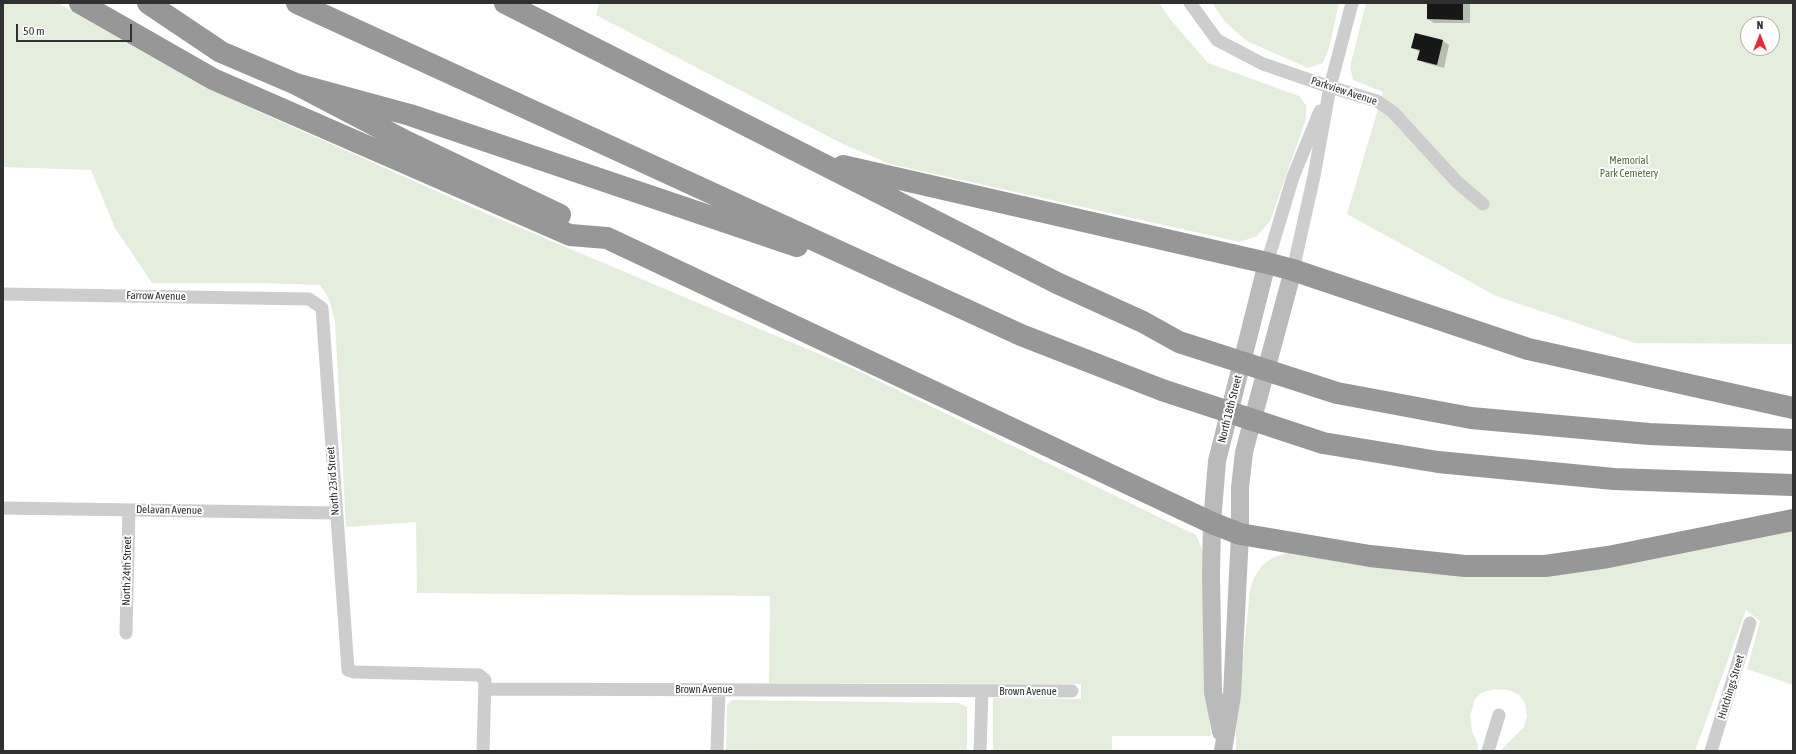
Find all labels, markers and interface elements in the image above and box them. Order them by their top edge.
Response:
scale bar [18,16,134,42]
north arrow [1740,16,1780,56]
text: N [1757,19,1763,31]
text: 50 m [23,24,45,38]
street label: Parkview Avenue [1309,74,1379,108]
park label: Memorial Park Cemetery [1600,154,1658,180]
street label: Farrow Avenue [126,289,186,303]
street label: North 18th Street [1215,374,1245,444]
street label: North 23rd Street [324,446,342,516]
street label: Delavan Avenue [136,503,202,517]
street label: North 24th Street [120,536,134,606]
street label: Hutchings Street [1715,653,1747,721]
street label: Brown Avenue [675,683,733,697]
street label: Brown Avenue [999,685,1057,699]

